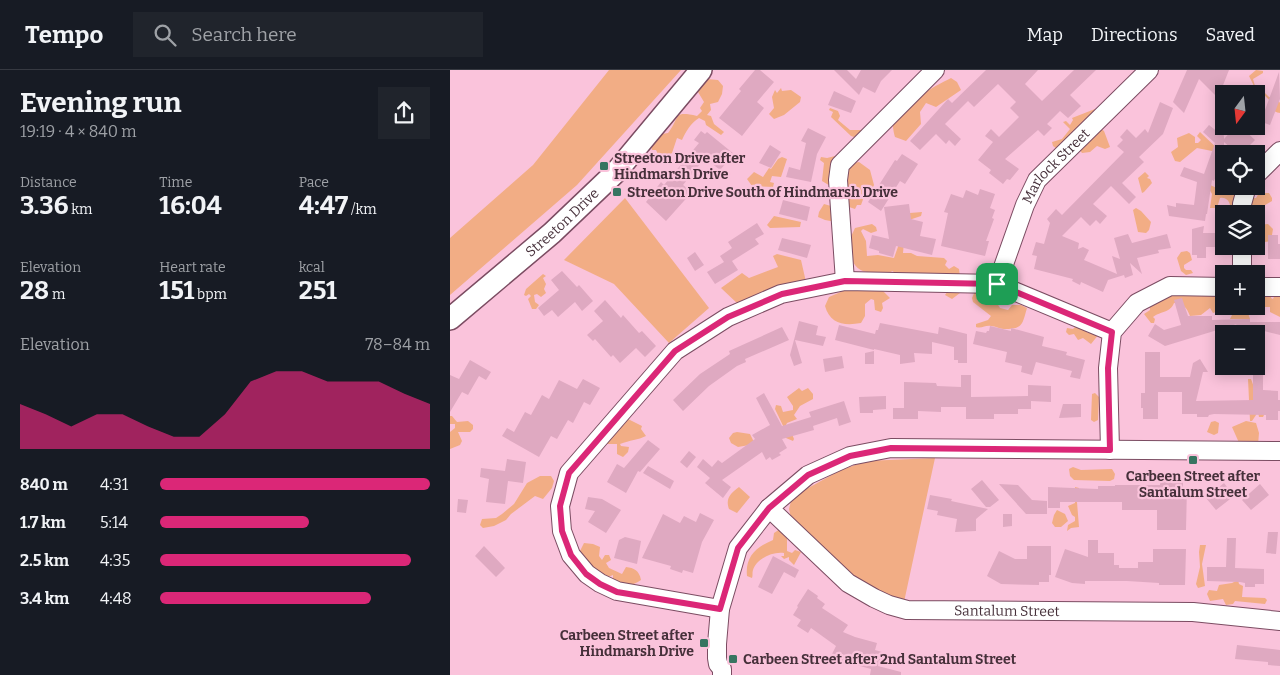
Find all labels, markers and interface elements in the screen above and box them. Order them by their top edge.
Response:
search box [133,12,483,57]
text: Tempo [25,21,103,49]
icon: search [151,21,179,49]
text: Search here [191,23,297,46]
text: Map [1027,24,1063,46]
text: Directions [1091,24,1178,46]
text: Saved [1206,24,1255,46]
north arrow [1215,85,1265,135]
map controls [1215,85,1265,375]
text: Evening run [20,86,181,119]
button: share [378,87,430,139]
text: 19:19 · 4 × 840 m [20,122,136,141]
street label: Marlock Street [1018,125,1093,206]
button: locate [1215,145,1265,195]
place label: Streeton Drive after Hindmarsh Drive [614,150,746,183]
marker: Streeton Drive after Hindmarsh Drive [598,160,610,172]
text: Distance [20,174,77,191]
text: Time [159,174,192,191]
text: Pace [299,174,329,191]
street label: Streeton Drive [522,184,602,260]
place label: Streeton Drive South of Hindmarsh Drive [627,184,898,201]
marker: Streeton Drive South of Hindmarsh Drive [611,186,623,198]
text: 3.36 [20,191,68,221]
text: 16:04 [159,191,222,221]
text: 4:47 [299,191,348,221]
text: km [68,201,92,218]
text: /km [348,201,377,218]
button: layers [1215,205,1265,255]
text: Elevation [20,259,81,276]
text: Heart rate [159,259,226,276]
text: kcal [299,259,325,276]
pin [976,263,1018,305]
button: + [1215,265,1265,315]
icon: arrive [983,270,1011,298]
text: 28 [20,276,49,306]
text: 151 [159,276,194,306]
text: 251 [299,276,337,306]
text: m [49,286,65,303]
text: bpm [194,286,227,303]
button: − [1215,325,1265,375]
text: Elevation [20,335,90,354]
text: 78–84 m [365,335,430,354]
marker: Carbeen Street after Santalum Street [1187,454,1199,466]
place label: Carbeen Street after Santalum Street [1126,468,1261,501]
text: 840 m [20,475,68,494]
text: 4:31 [100,475,128,494]
text: 1.7 km [20,513,66,532]
text: 5:14 [100,513,128,532]
text: 2.5 km [20,551,69,570]
text: 4:35 [100,551,130,570]
text: 3.4 km [20,589,69,608]
text: 4:48 [100,589,132,608]
street label: Santalum Street [954,602,1060,620]
place label: Carbeen Street after Hindmarsh Drive [560,627,694,660]
marker: Carbeen Street after Hindmarsh Drive [698,637,710,649]
place label: Carbeen Street after 2nd Santalum Street [743,651,1017,668]
marker: Carbeen Street after 2nd Santalum Street [727,653,739,665]

